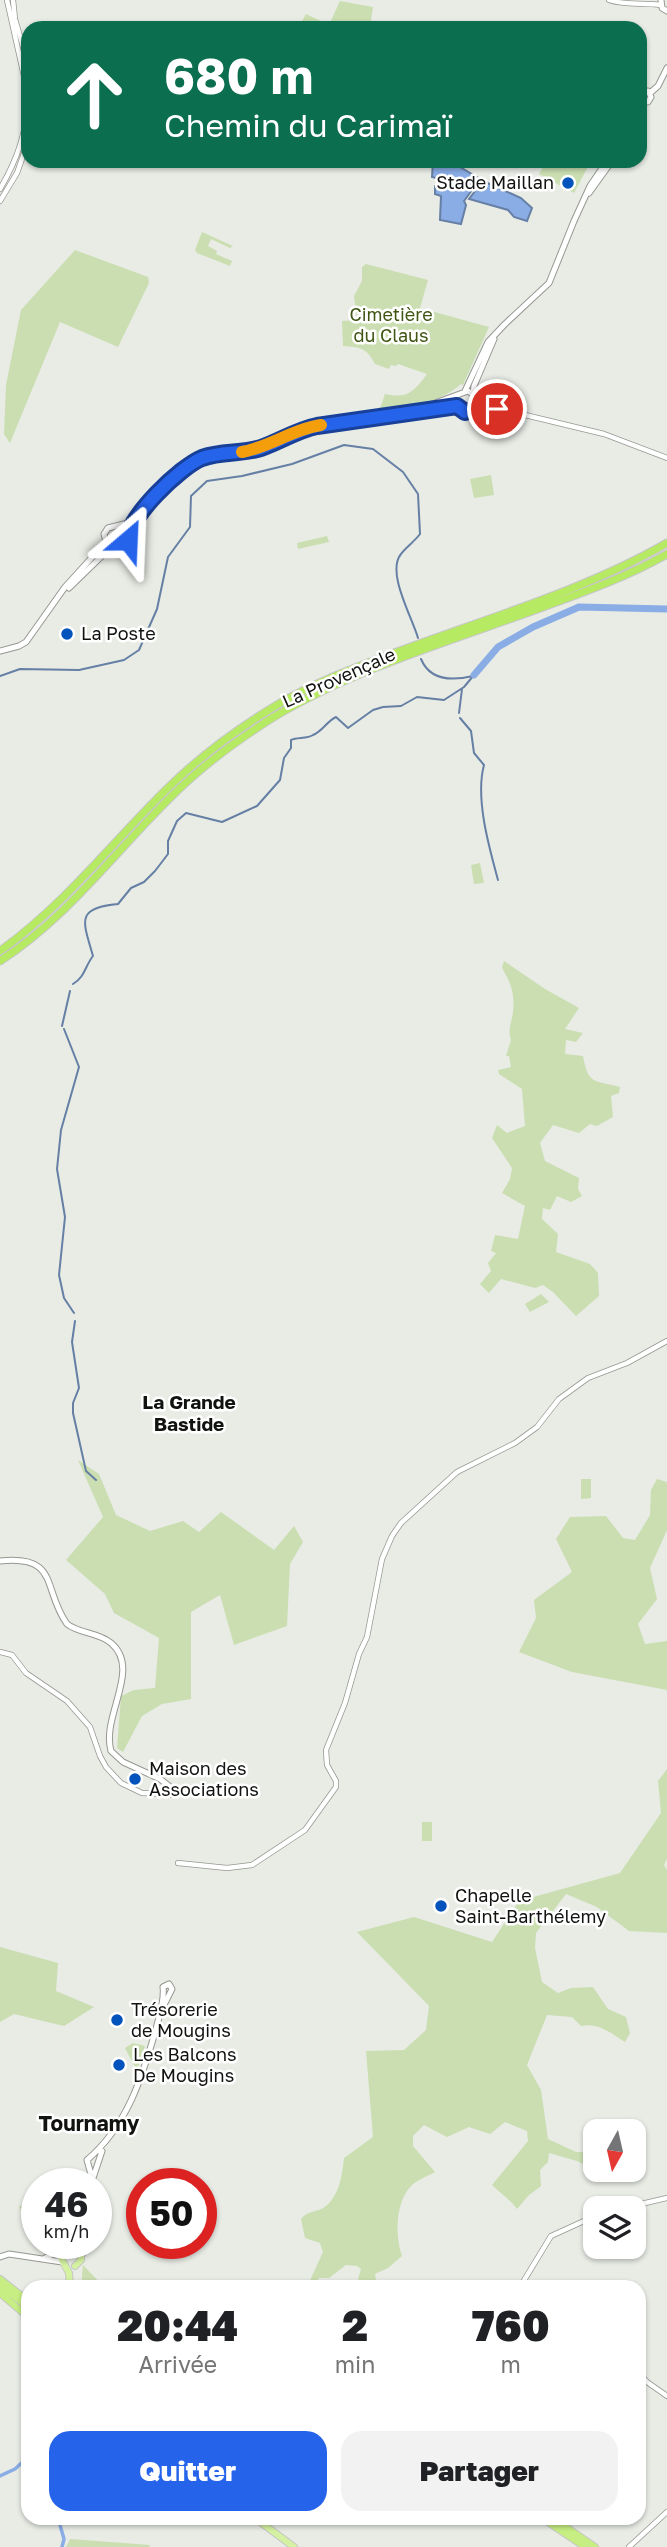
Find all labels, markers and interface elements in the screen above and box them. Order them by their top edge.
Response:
text: 680 m [164,46,313,105]
icon: ahead [49,49,140,140]
text: Chemin du Carimaï [164,106,452,144]
place label: Stade Maillan [436,171,554,193]
marker: Stade Maillan [560,175,576,191]
park label: Cimetière du Claus [349,303,433,346]
pin [467,379,527,439]
icon: arrive [478,390,516,428]
position arrow [91,503,165,577]
place label: La Poste [81,622,156,644]
marker: La Poste [59,626,75,642]
street label: La Provençale [279,642,399,712]
district label: La Grande Bastide [142,1390,236,1435]
place label: Maison des Associations [149,1757,259,1800]
marker: Maison des Associations [127,1771,143,1787]
place label: Chapelle Saint-Barthélemy [455,1884,606,1927]
marker: Chapelle Saint-Barthélemy [433,1898,449,1914]
place label: Trésorerie de Mougins [131,1998,231,2041]
marker: Trésorerie de Mougins [109,2012,125,2028]
place label: Les Balcons De Mougins [133,2043,237,2086]
marker: Les Balcons De Mougins [111,2057,127,2073]
district label: Tournamy [39,2110,140,2136]
north arrow [583,2119,646,2182]
map controls [583,2119,646,2259]
speed limit sign: 50 [126,2168,217,2259]
text: 46 [44,2183,89,2225]
button: layers [583,2196,646,2259]
text: km/h [44,2220,89,2242]
text: 20:44 [117,2300,238,2350]
text: 2 [342,2300,368,2350]
text: 760 [472,2300,550,2350]
text: Arrivée [139,2350,217,2378]
text: min [335,2350,375,2378]
text: m [500,2350,521,2378]
button: Quitter [49,2431,327,2511]
button: Partager [341,2431,618,2511]

